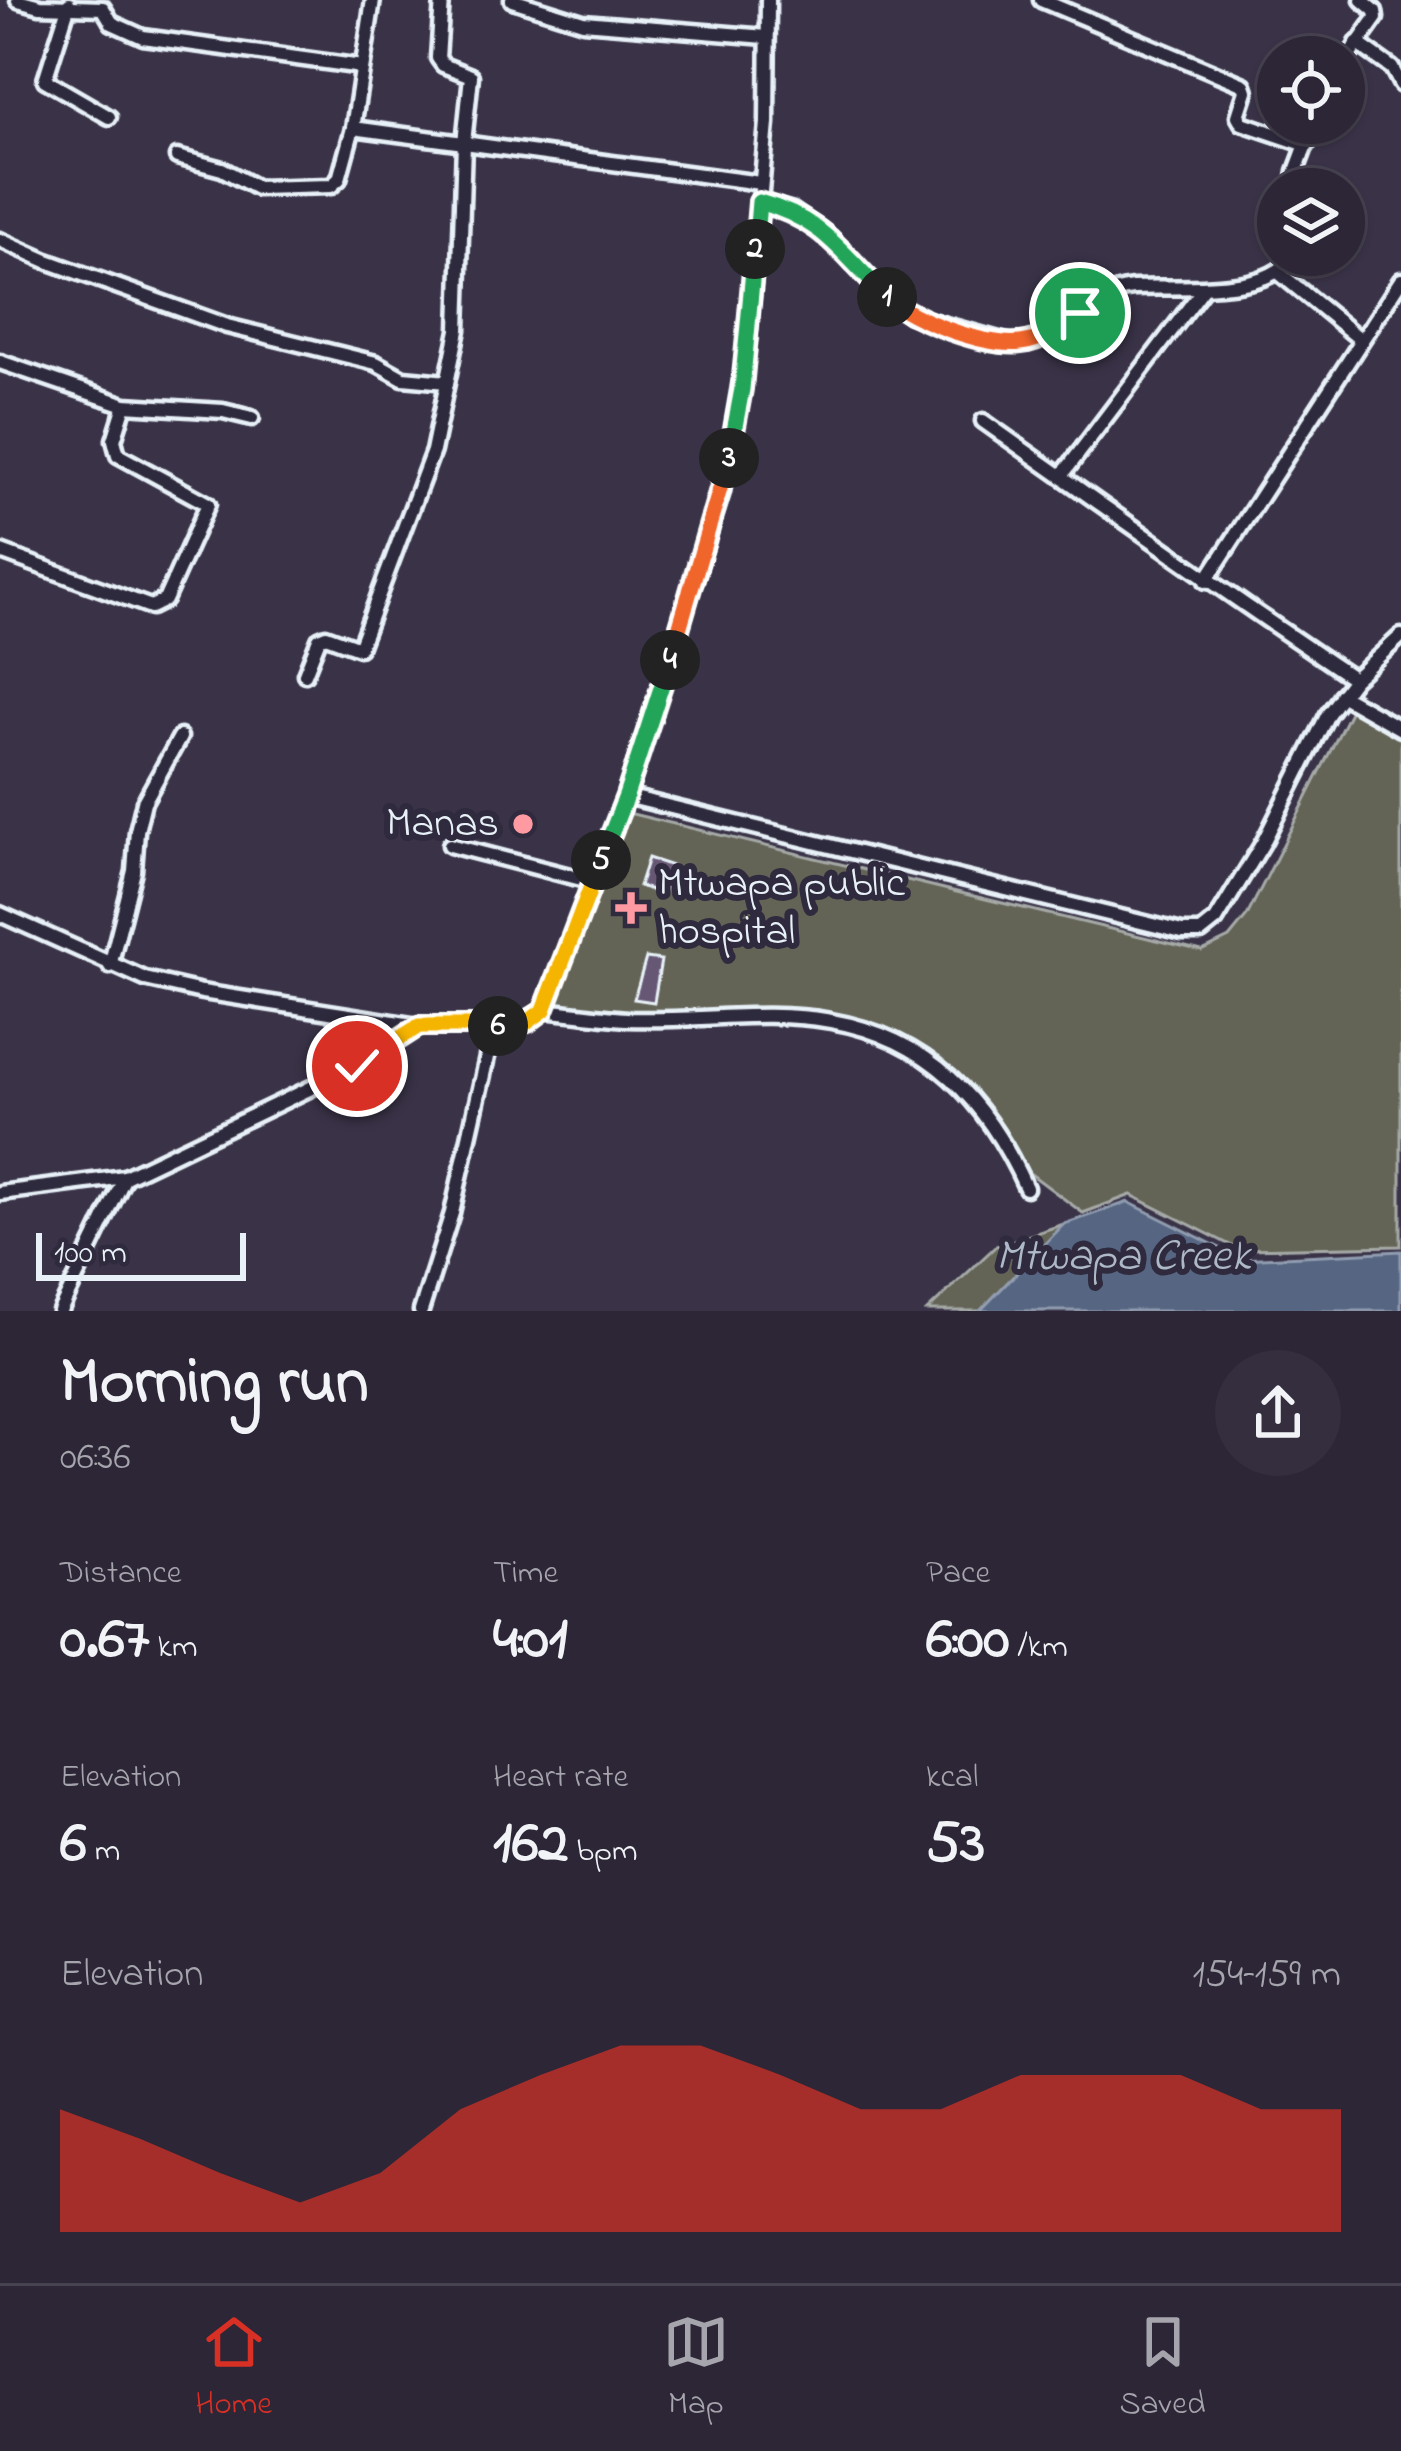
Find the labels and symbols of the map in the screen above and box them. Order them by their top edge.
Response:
pin: 2 [725,219,785,279]
pin [1029,262,1131,364]
pin: 1 [857,267,917,327]
pin: 3 [699,428,759,488]
pin: 4 [640,630,700,690]
place label: Manas [386,794,499,855]
marker: Manas [510,811,536,837]
pin: 5 [571,830,631,890]
place label: Mtwapa public hospital [658,854,905,963]
marker: Mtwapa public hospital [615,892,647,924]
pin: 6 [468,996,528,1056]
pin [306,1015,408,1117]
water label: Mtwapa Creek [996,1225,1253,1291]
scale bar [36,1227,246,1280]

